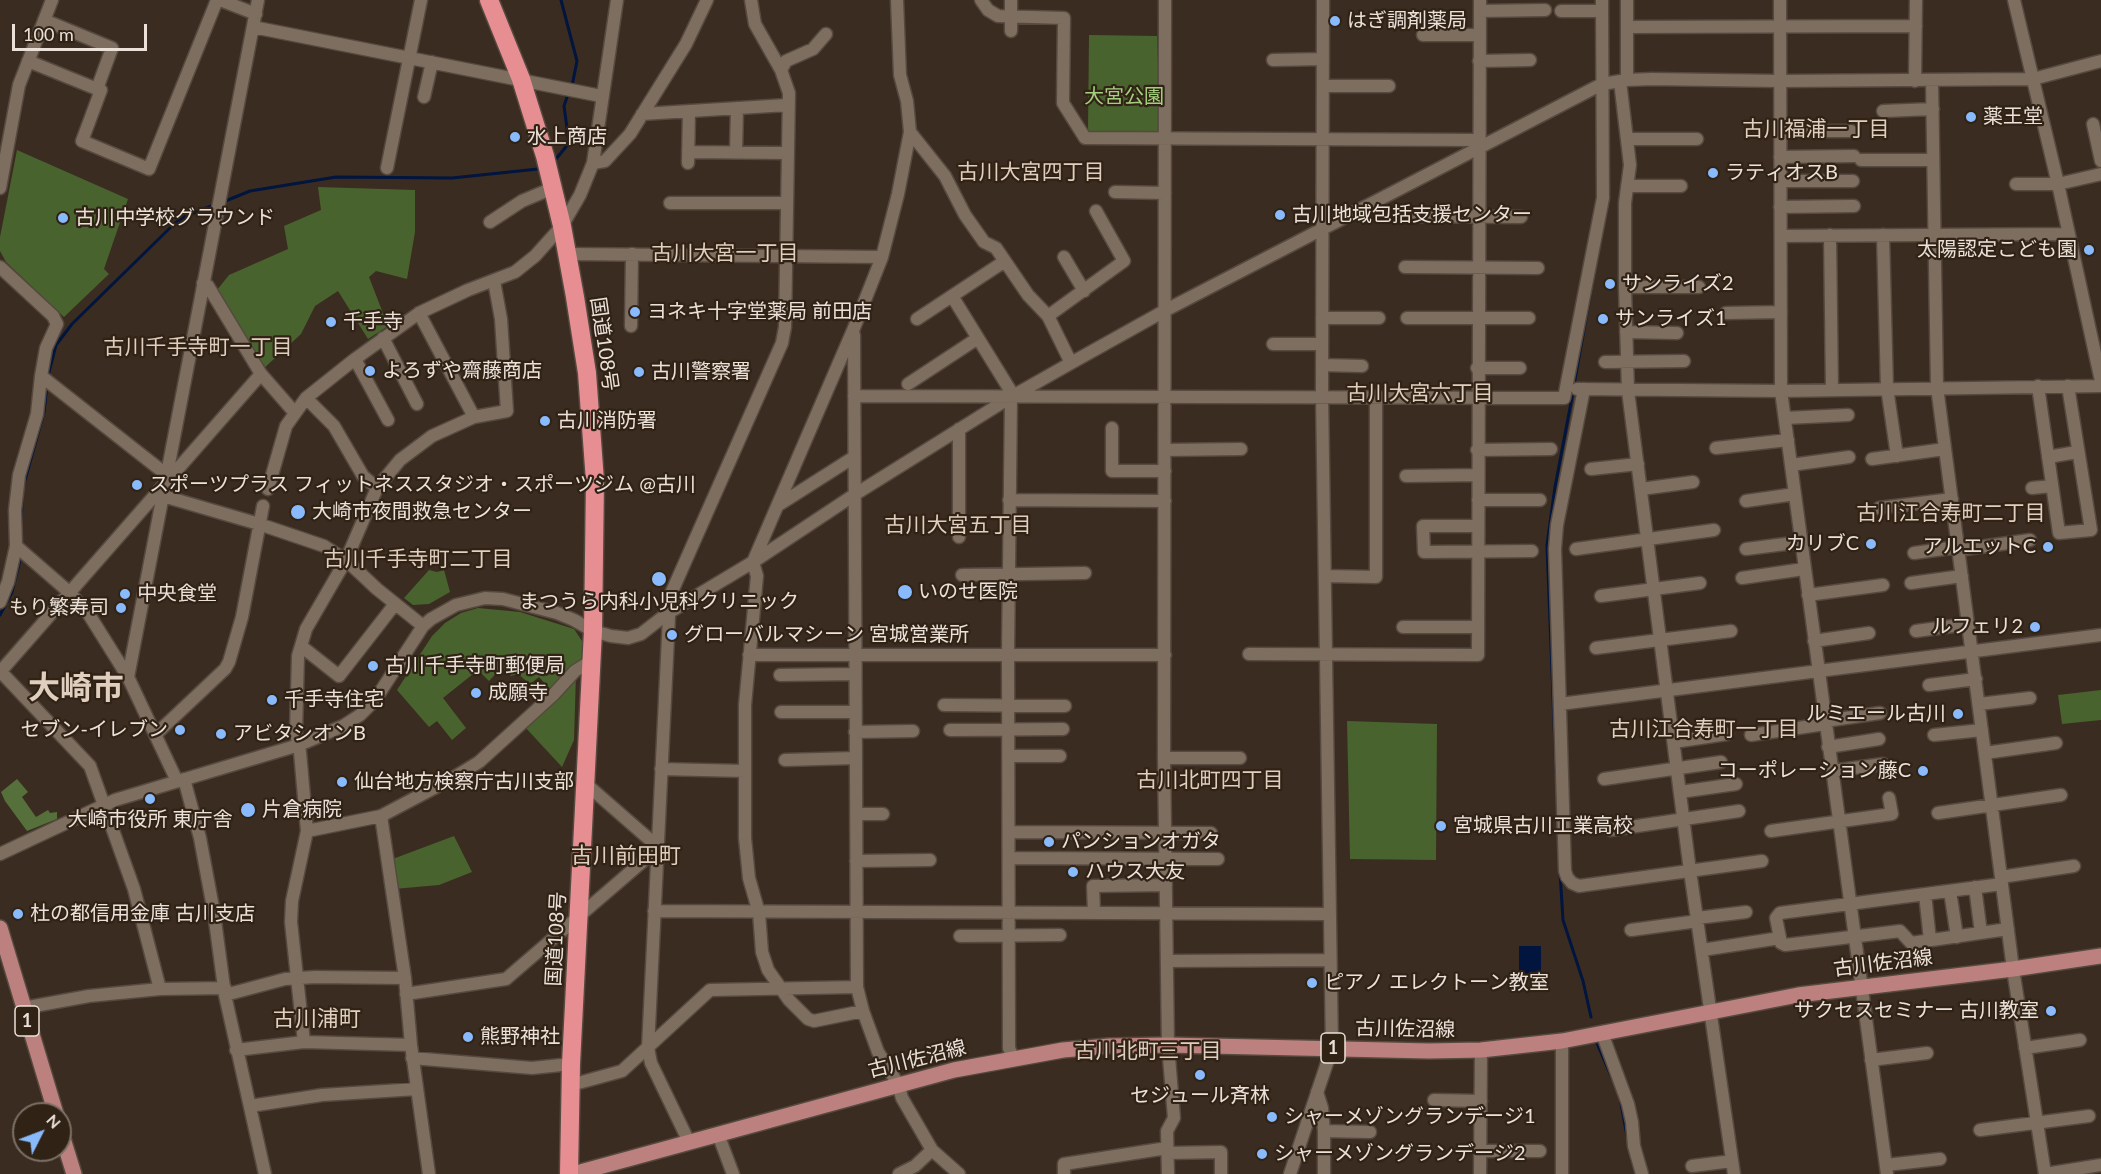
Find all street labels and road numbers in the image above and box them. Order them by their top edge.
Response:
street label: 国道108号 [586,295,622,393]
street label: 国道108号 [542,891,570,987]
street label: 古川佐沼線 [1832,945,1934,981]
road number: 1 [15,1006,39,1036]
street label: 古川佐沼線 [1355,1016,1455,1042]
road number: 1 [1321,1033,1345,1063]
street label: 古川佐沼線 [866,1035,968,1083]

